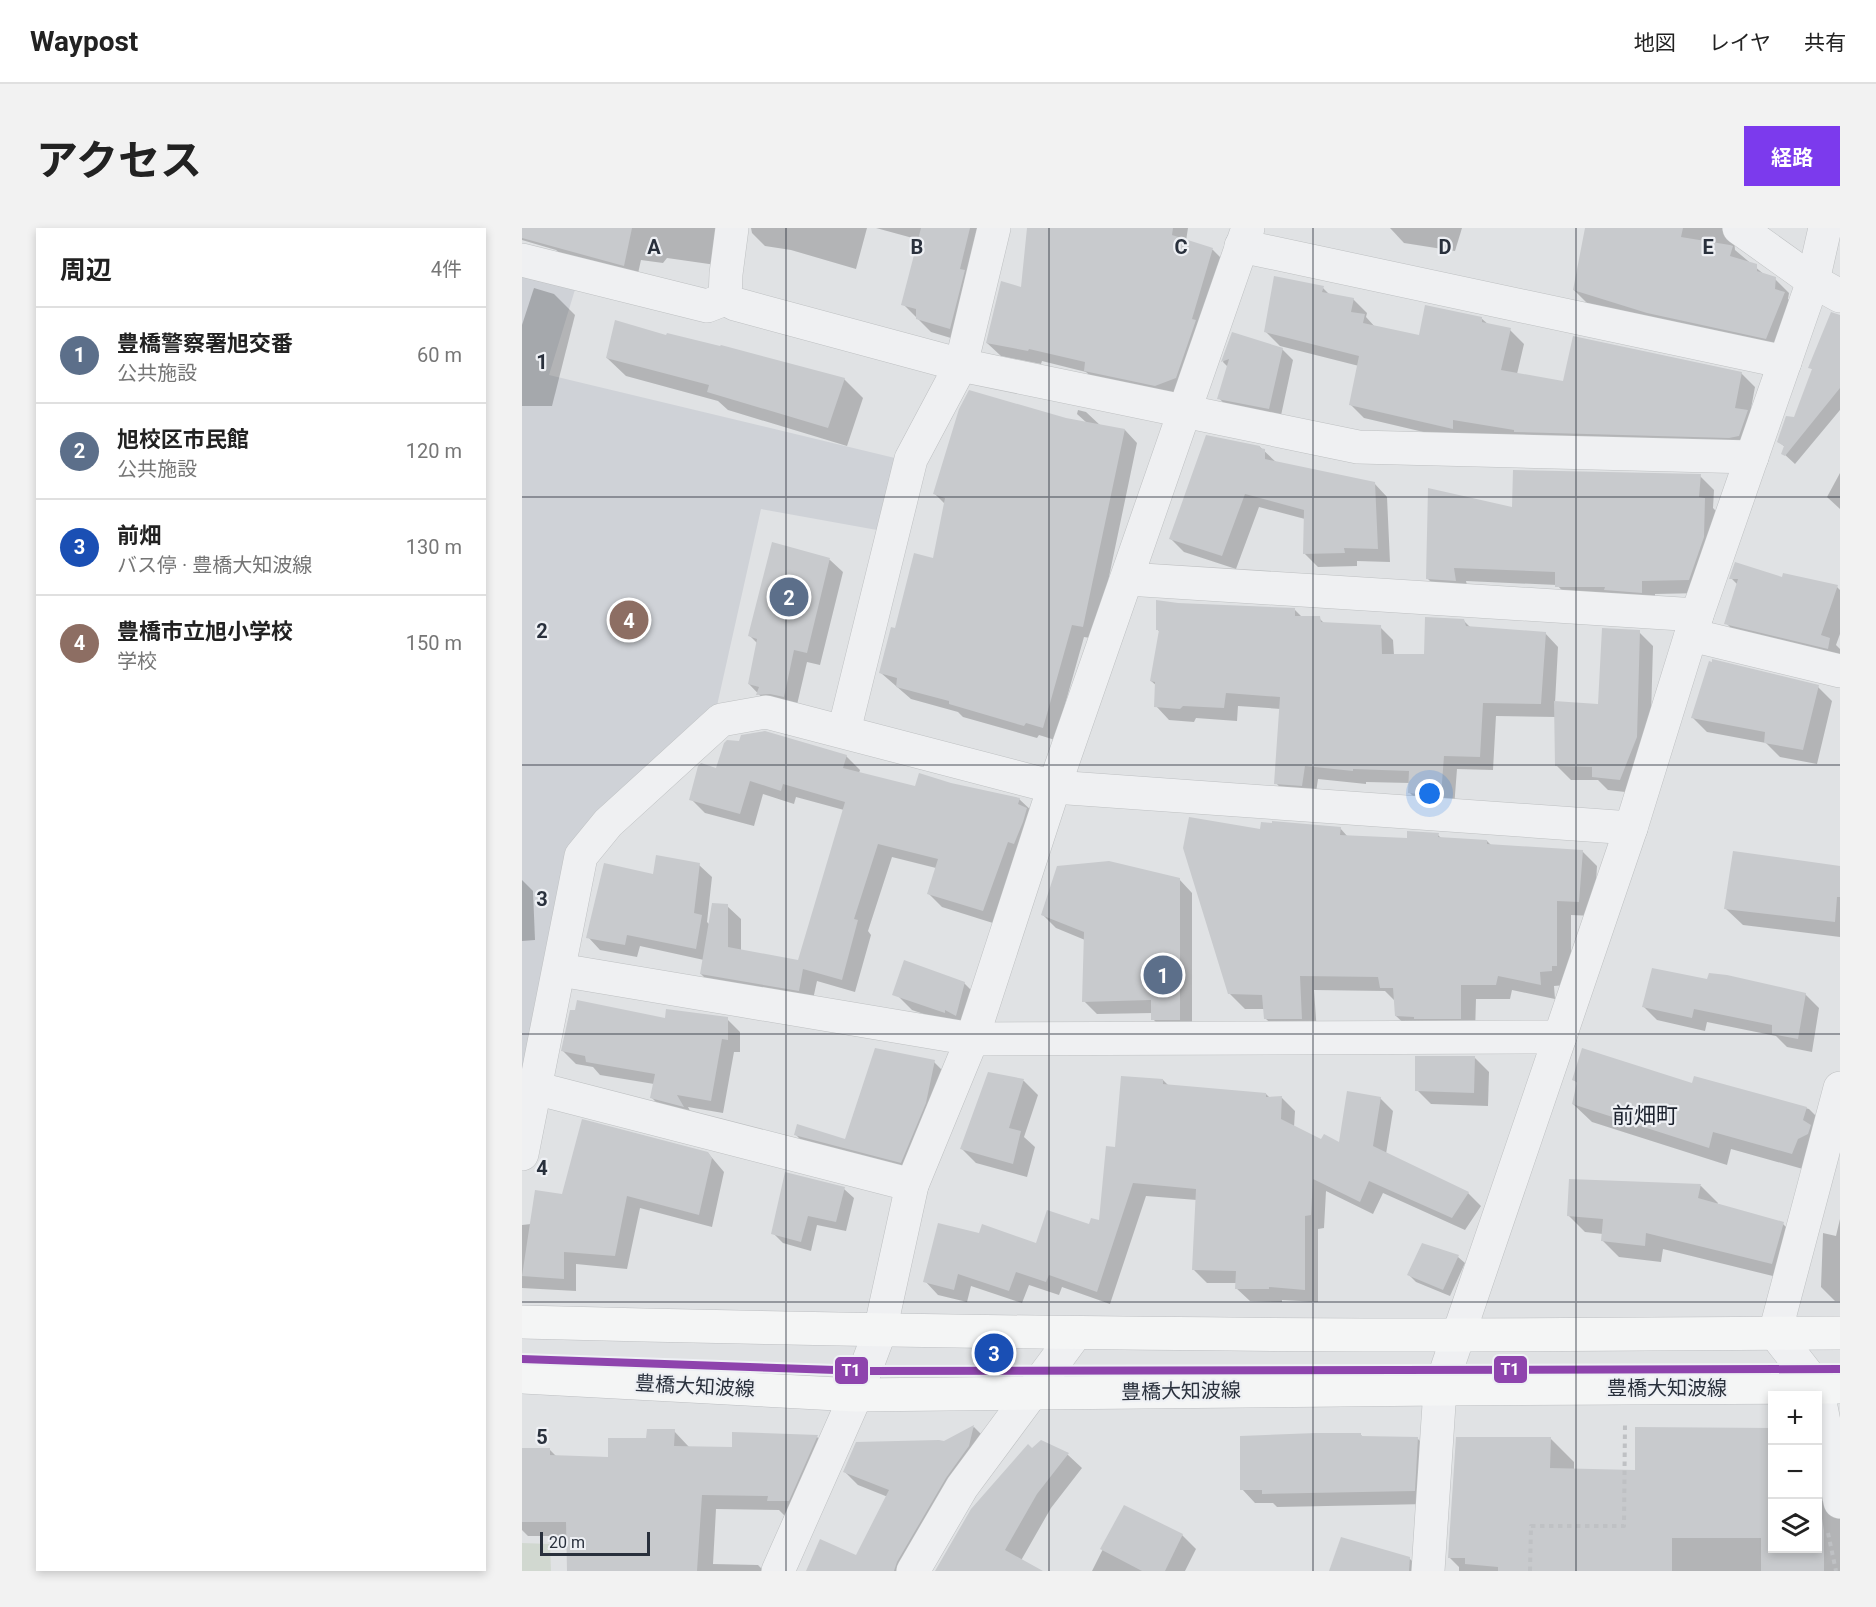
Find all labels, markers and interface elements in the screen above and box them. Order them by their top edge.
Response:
text: Waypost [30,25,138,58]
text: 地図 [1634,31,1676,55]
text: レイヤ [1709,31,1771,55]
text: 共有 [1804,31,1846,55]
button: 経路 [1744,126,1840,186]
text: アクセス [36,136,202,185]
text: A [647,235,661,259]
text: B [911,235,923,259]
text: C [1174,235,1188,259]
text: D [1439,235,1452,259]
text: E [1702,235,1714,259]
text: 周辺 [60,255,112,285]
text: 4件 [431,257,462,281]
text: 豊橋警察署旭交番 [117,331,293,356]
text: 1 [74,343,85,367]
text: 60 m [417,343,462,367]
text: 1 [536,350,548,374]
text: 公共施設 [117,361,197,385]
text: 旭校区市民館 [117,427,249,452]
text: 2 [74,439,85,463]
text: 120 m [406,439,462,463]
text: 公共施設 [117,457,197,481]
text: 前畑 [117,523,161,548]
text: 3 [74,535,85,559]
text: 130 m [406,535,462,559]
text: バス停 · 豊橋大知波線 [117,553,312,577]
pin: 2 [770,574,808,620]
pin: 4 [610,598,648,642]
text: 豊橋市立旭小学校 [117,619,293,644]
text: 2 [536,619,548,643]
text: 4 [74,631,85,655]
text: 150 m [406,631,462,655]
text: 学校 [117,649,157,673]
your location [1415,779,1444,808]
text: 3 [536,887,548,911]
pin: 1 [1144,952,1182,998]
district label: 前畑町 [1612,1103,1678,1128]
text: 4 [536,1156,548,1180]
pin: 3 [974,1330,1014,1376]
line badge: T1 [1493,1355,1528,1384]
line badge: T1 [834,1356,869,1385]
text: T1 [1500,1360,1520,1379]
text: T1 [841,1361,861,1380]
street label: 豊橋大知波線 [634,1371,756,1401]
street label: 豊橋大知波線 [1607,1376,1727,1400]
street label: 豊橋大知波線 [1121,1378,1241,1404]
map controls [1768,1391,1822,1553]
button: + [1768,1391,1822,1445]
text: 5 [536,1425,548,1449]
button: − [1768,1445,1822,1499]
button: layers [1768,1499,1822,1553]
scale bar [540,1529,650,1556]
text: 20 m [549,1533,585,1552]

